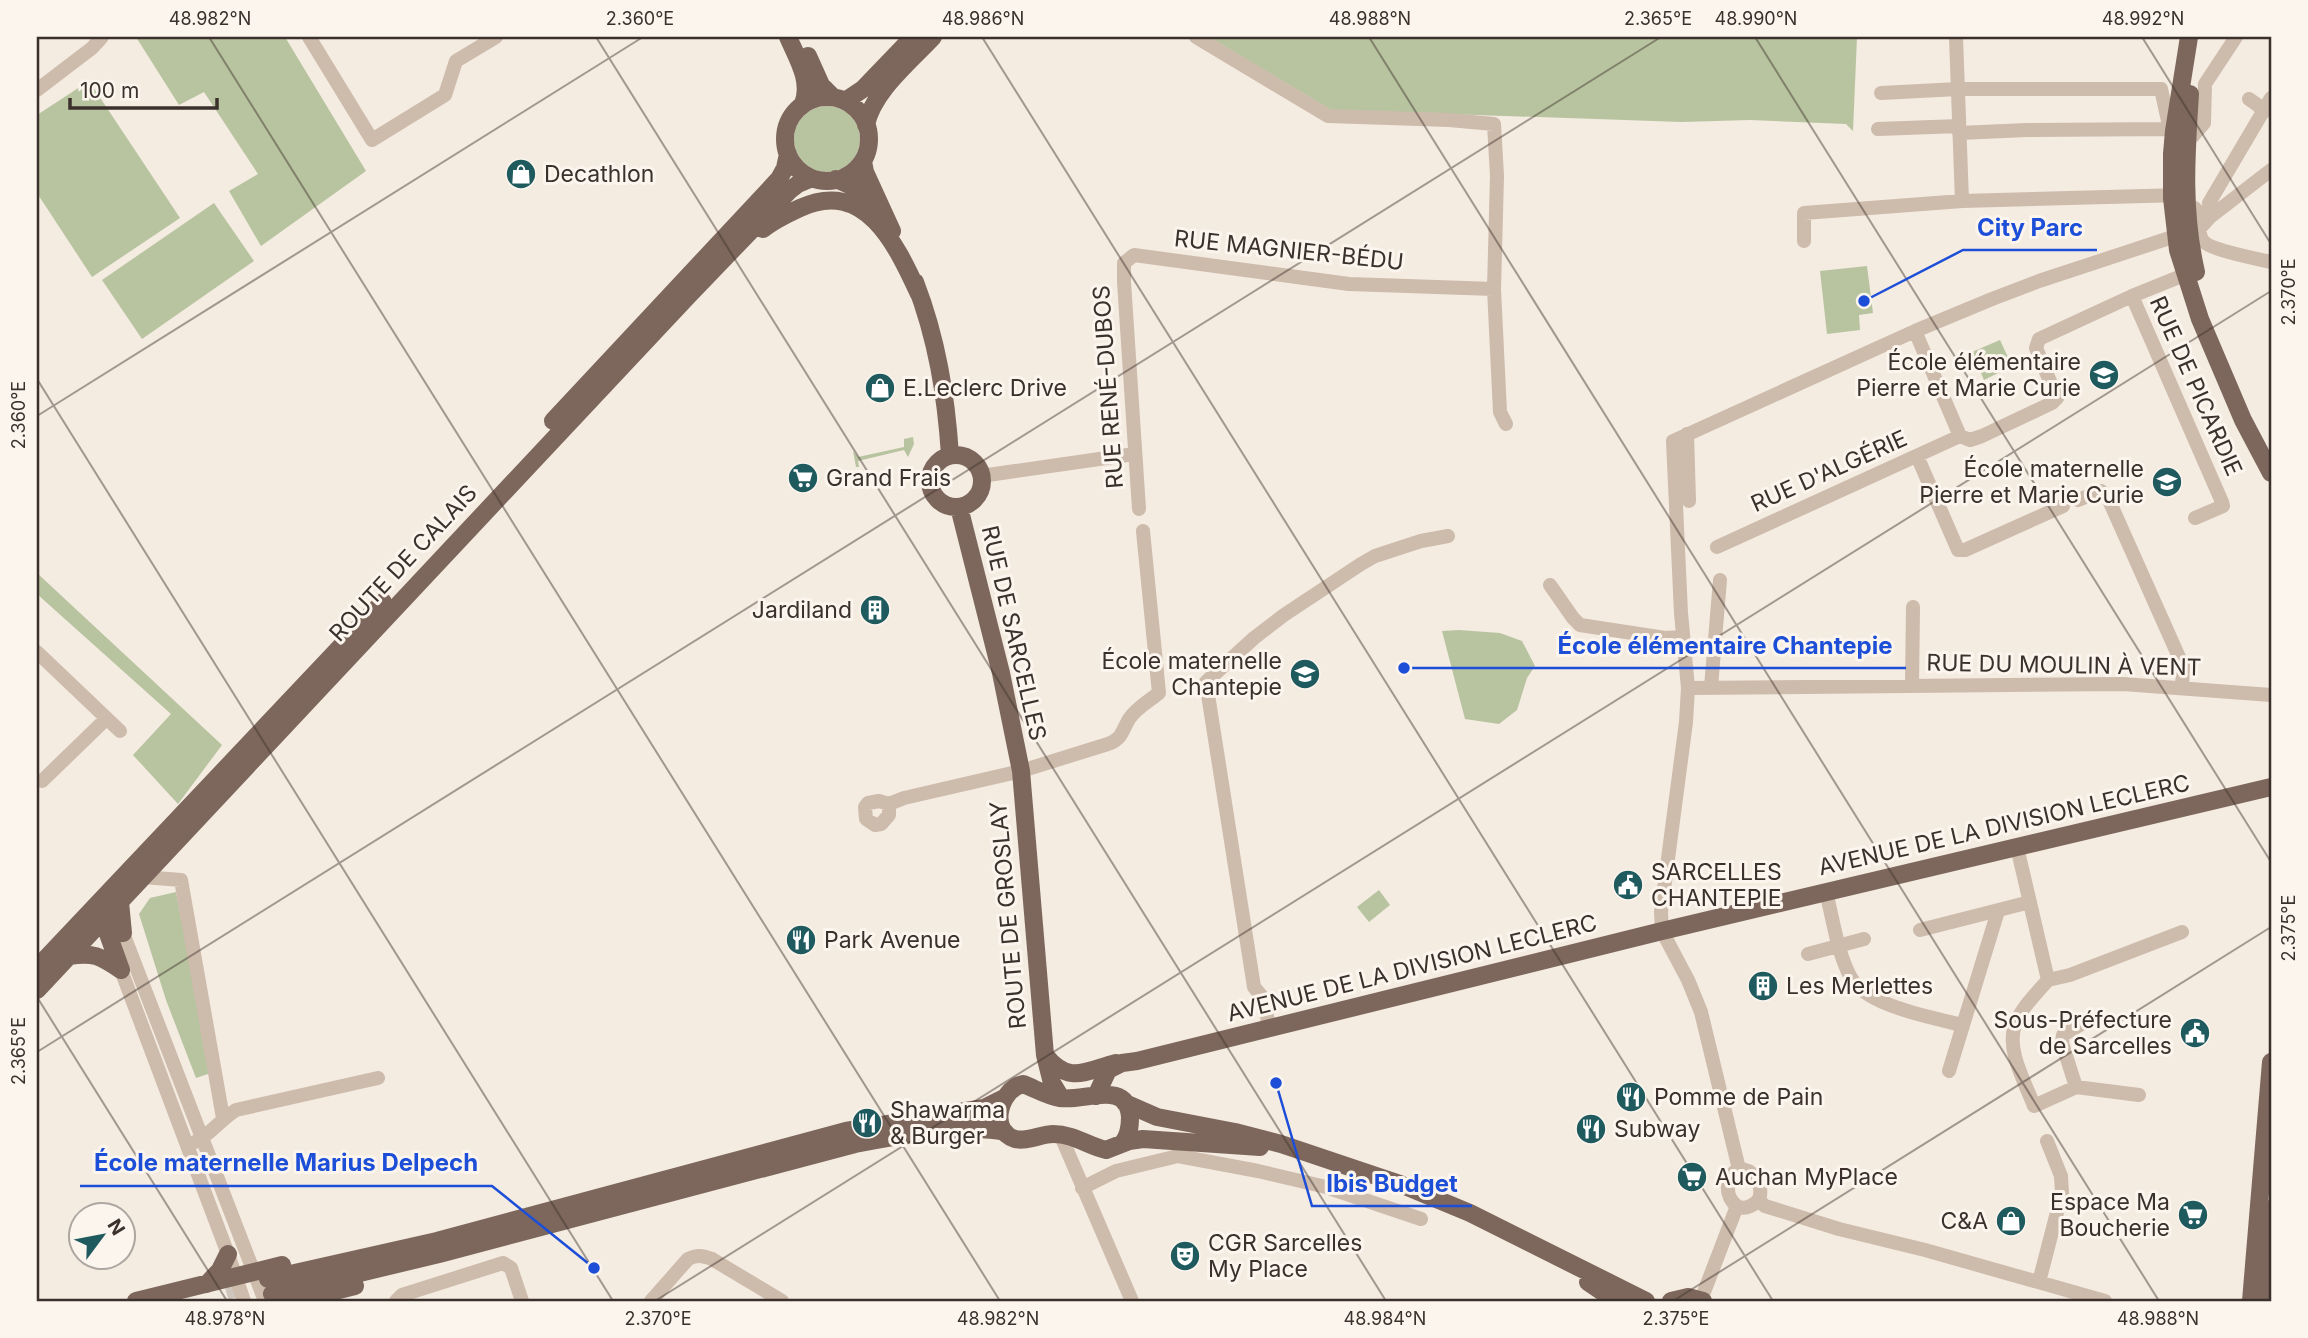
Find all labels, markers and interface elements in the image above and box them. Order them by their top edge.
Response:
text: 48.982°N [169,8,251,29]
text: 2.360°E [606,8,674,29]
text: 48.986°N [942,8,1024,29]
text: 48.988°N [1329,8,1411,29]
text: 2.365°E [1624,8,1692,29]
text: 48.990°N [1715,8,1797,29]
text: 48.992°N [2102,8,2184,29]
scale bar [70,66,217,110]
text: 100 m [80,78,139,103]
shop icon: Decathlon [504,157,538,191]
place label: Decathlon [544,160,654,188]
callout: City Parc [1963,205,2097,250]
text: City Parc [1977,213,2083,242]
street label: RUE MAGNIER-BÉDU [1173,224,1405,276]
text: 2.370°E [2278,258,2299,326]
street label: RUE RENÉ-DUBOS [1087,284,1129,490]
street label: RUE DE PICARDIE [2144,292,2248,480]
place label: École élémentaire Pierre et Marie Curie [1856,348,2081,402]
school or university icon: École élémentaire Pierre et Marie Curie [2087,358,2121,392]
shop icon: E.Leclerc Drive [863,371,897,405]
place label: E.Leclerc Drive [903,374,1067,402]
text: 2.360°E [8,381,29,449]
street label: RUE D'ALGÉRIE [1747,424,1911,518]
place label: École maternelle Pierre et Marie Curie [1919,455,2144,509]
supermarket icon: Grand Frais [786,461,820,495]
place label: Grand Frais [826,464,951,492]
school or university icon: École maternelle Pierre et Marie Curie [2150,465,2184,499]
street label: ROUTE DE CALAIS [323,479,483,647]
street label: RUE DE SARCELLES [976,523,1052,743]
building icon: Jardiland [858,593,892,627]
place label: Jardiland [752,596,852,624]
callout: École élémentaire Chantepie [1543,623,1906,668]
text: École élémentaire Chantepie [1557,631,1893,660]
place label: École maternelle Chantepie [1101,647,1282,701]
street label: RUE DU MOULIN À VENT [1926,649,2202,681]
school or university icon: École maternelle Chantepie [1288,657,1322,691]
street label: AVENUE DE LA DIVISION LECLERC [1816,769,2192,881]
street label: ROUTE DE GROSLAY [984,800,1032,1030]
place label: SARCELLES CHANTEPIE [1651,858,1782,912]
public building icon: SARCELLES CHANTEPIE [1611,868,1645,902]
text: 2.375°E [2278,895,2299,961]
street label: AVENUE DE LA DIVISION LECLERC [1224,908,1600,1028]
restaurant icon: Park Avenue [784,923,818,957]
place label: Park Avenue [824,926,961,954]
building icon: Les Merlettes [1746,969,1780,1003]
place label: Les Merlettes [1786,972,1933,1000]
place label: Sous-Préfecture de Sarcelles [1994,1006,2172,1060]
public building icon: Sous-Préfecture de Sarcelles [2178,1016,2212,1050]
text: 2.365°E [8,1017,29,1085]
restaurant icon: Pomme de Pain [1614,1080,1648,1114]
place label: Pomme de Pain [1654,1083,1823,1111]
place label: Shawarma & Burger [890,1096,1005,1150]
restaurant icon: Shawarma & Burger [850,1106,884,1140]
restaurant icon: Subway [1574,1112,1608,1146]
place label: Subway [1614,1115,1700,1143]
callout: École maternelle Marius Delpech [80,1141,492,1186]
text: École maternelle Marius Delpech [94,1148,478,1177]
supermarket icon: Auchan MyPlace [1675,1160,1709,1194]
callout: Ibis Budget [1312,1161,1472,1206]
place label: Auchan MyPlace [1715,1163,1898,1191]
text: Ibis Budget [1326,1169,1458,1198]
place label: Espace Ma Boucherie [2050,1188,2170,1242]
supermarket icon: Espace Ma Boucherie [2176,1198,2210,1232]
north arrow [66,1202,136,1272]
shop icon: C&A [1994,1204,2028,1238]
place label: C&A [1941,1207,1988,1235]
text: N [102,1215,130,1239]
place label: CGR Sarcelles My Place [1208,1229,1362,1283]
theatre icon: CGR Sarcelles My Place [1168,1239,1202,1273]
text: 48.978°N [185,1308,265,1329]
text: 2.370°E [624,1308,692,1329]
text: 48.982°N [957,1308,1039,1329]
text: 48.984°N [1344,1308,1426,1329]
text: 2.375°E [1643,1308,1709,1329]
text: 48.988°N [2117,1308,2199,1329]

